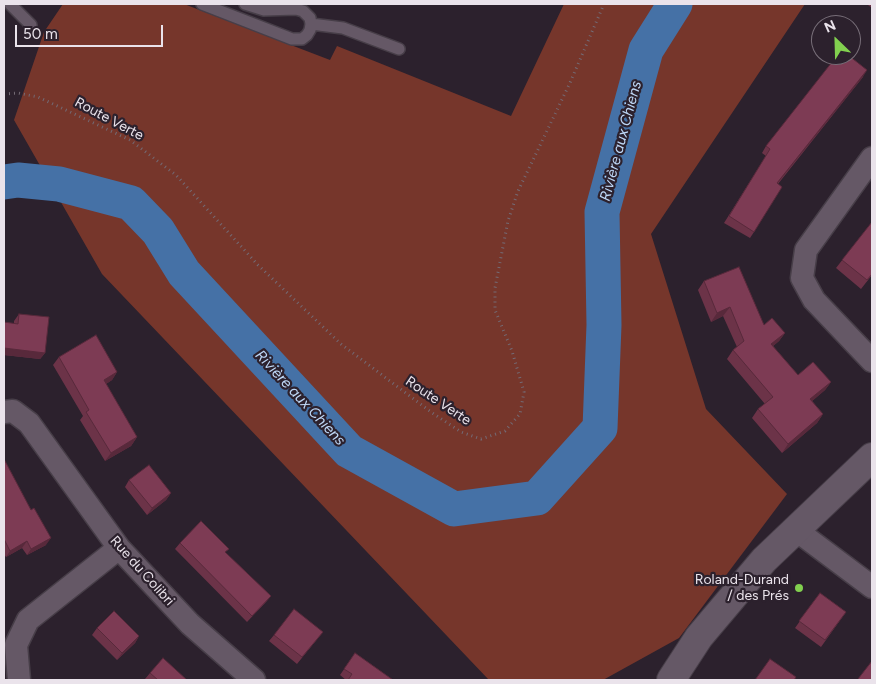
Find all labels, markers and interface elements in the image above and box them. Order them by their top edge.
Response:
scale bar [18,15,165,47]
north arrow [811,15,861,65]
text: N [822,17,838,37]
text: 50 m [23,25,58,43]
water label: Rivière aux Chiens [596,79,646,203]
street label: Route Verte [72,94,146,144]
water label: Rivière aux Chiens [251,347,349,449]
street label: Route Verte [402,373,474,429]
street label: Rue du Colibri [106,533,178,609]
place label: Roland-Durand / des Prés [695,572,789,604]
marker: Roland-Durand / des Prés [793,582,805,594]

